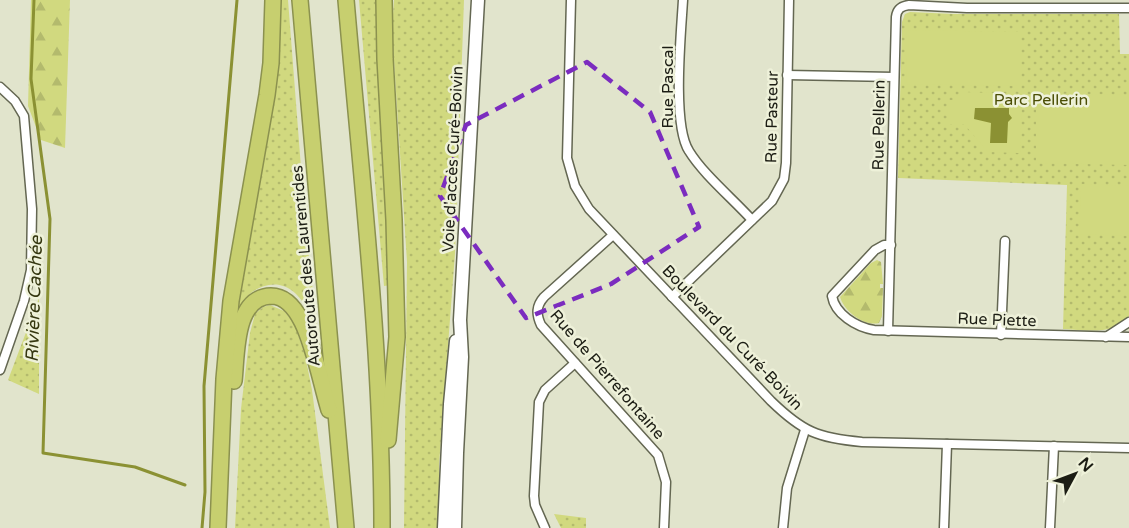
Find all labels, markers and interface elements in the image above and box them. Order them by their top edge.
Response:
street label: Rue Pascal [658,46,678,128]
street label: Voie d'accès Curé-Boivin [438,65,468,253]
street label: Rue Pasteur [761,70,783,163]
street label: Rue Pellerin [868,79,890,171]
park label: Parc Pellerin [994,90,1088,110]
street label: Autoroute des Laurentides [287,164,325,367]
water label: Rivière Cachée [21,235,47,363]
street label: Boulevard du Curé-Boivin [658,261,807,414]
street label: Rue de Pierrefontaine [546,306,669,444]
street label: Rue Piette [957,309,1037,331]
north arrow [1045,444,1105,504]
text: N [1074,453,1097,476]

